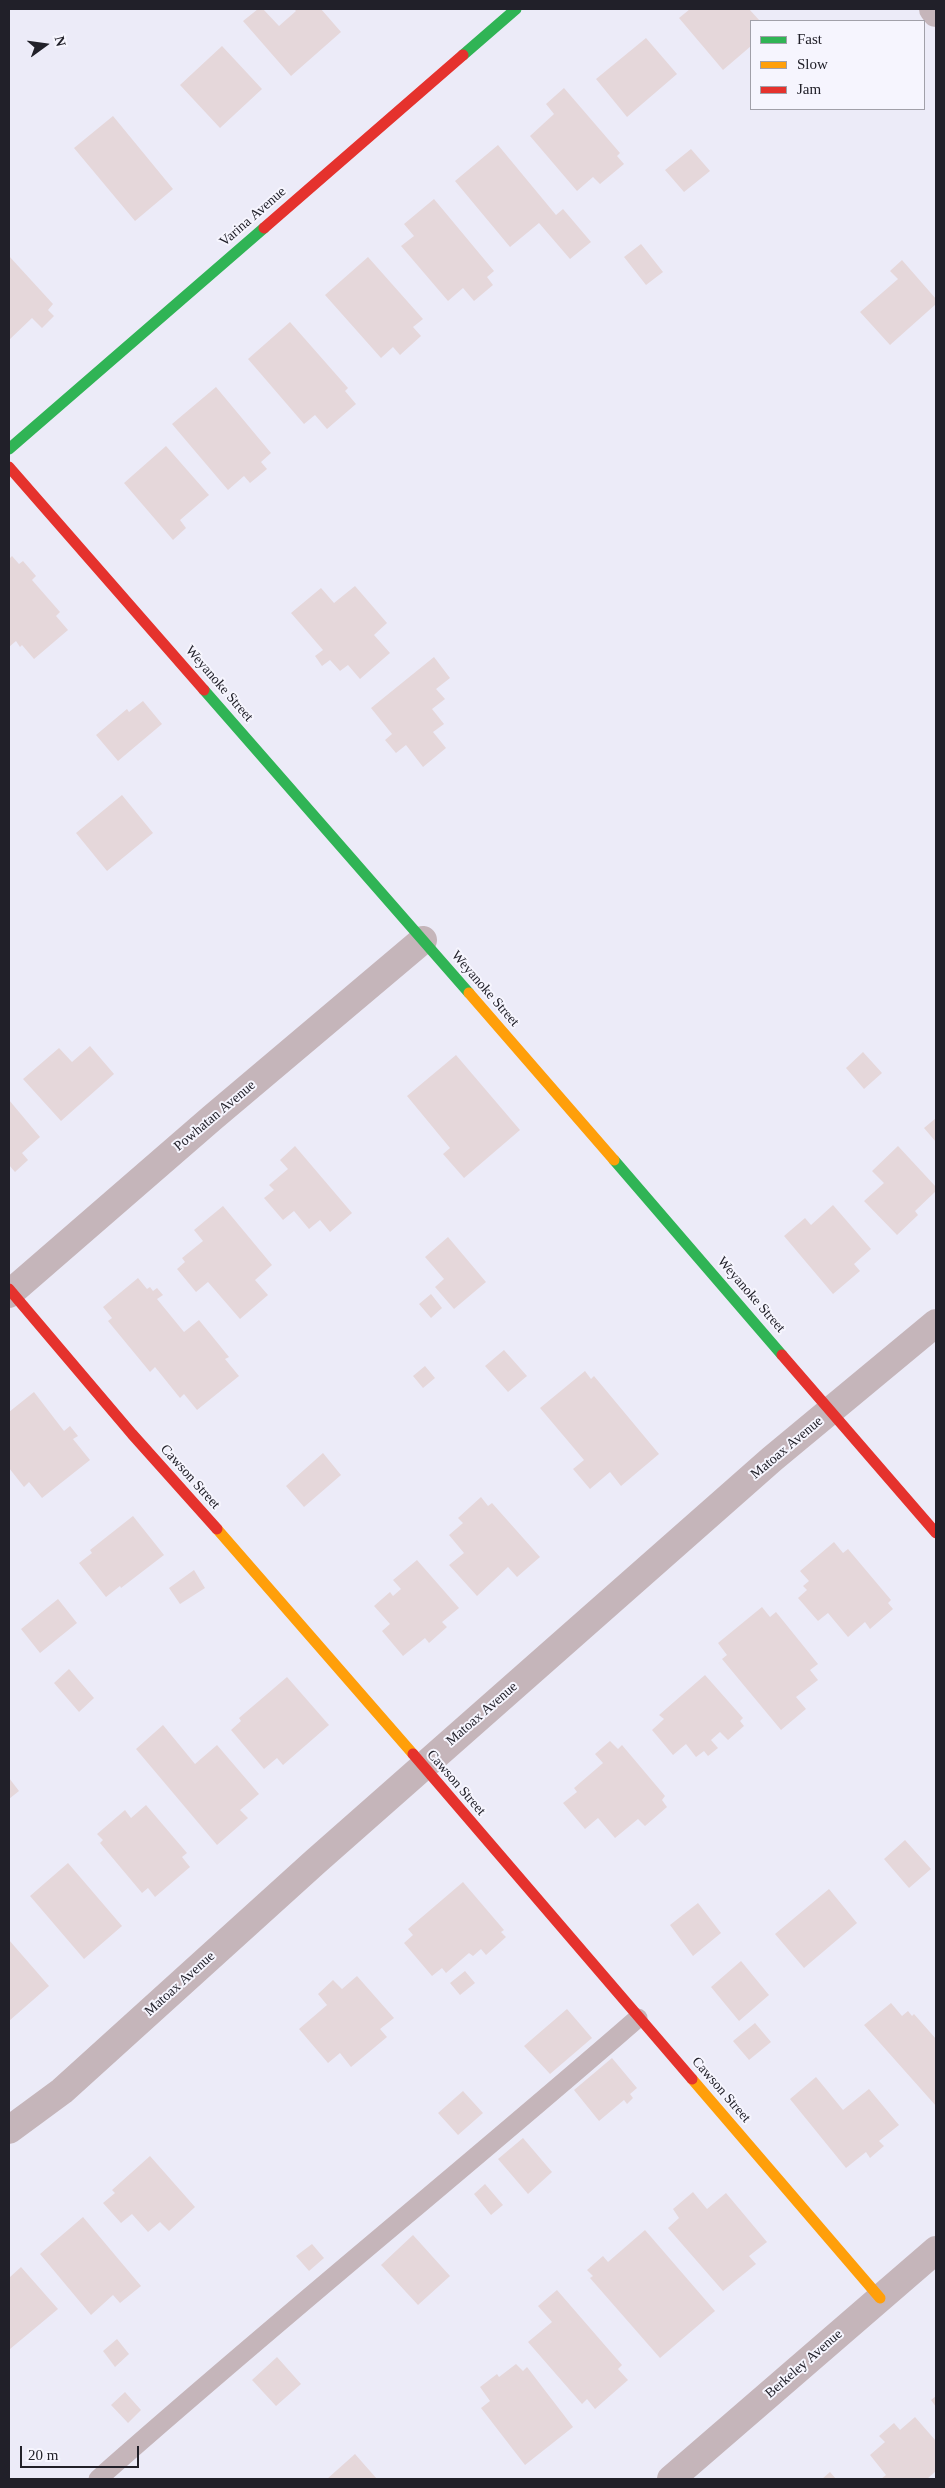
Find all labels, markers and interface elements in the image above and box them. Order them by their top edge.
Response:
north arrow [20,20,70,70]
legend [750,20,925,110]
text: Fast [797,31,822,47]
text: N [52,35,69,48]
text: Slow [797,56,828,72]
text: Jam [797,81,821,97]
street label: Varina Avenue [216,184,290,250]
street label: Weyanoke Street [182,643,256,725]
street label: Weyanoke Street [448,948,522,1030]
street label: Powhatan Avenue [171,1077,259,1155]
street label: Weyanoke Street [714,1254,788,1336]
street label: Matoax Avenue [748,1413,826,1483]
street label: Cawson Street [157,1441,223,1513]
street label: Matoax Avenue [443,1679,521,1749]
street label: Cawson Street [423,1747,489,1819]
street label: Matoax Avenue [141,1948,219,2020]
street label: Cawson Street [688,2054,754,2126]
street label: Berkeley Avenue [762,2326,846,2402]
scale bar [22,2436,141,2468]
text: 20 m [28,2447,58,2463]

